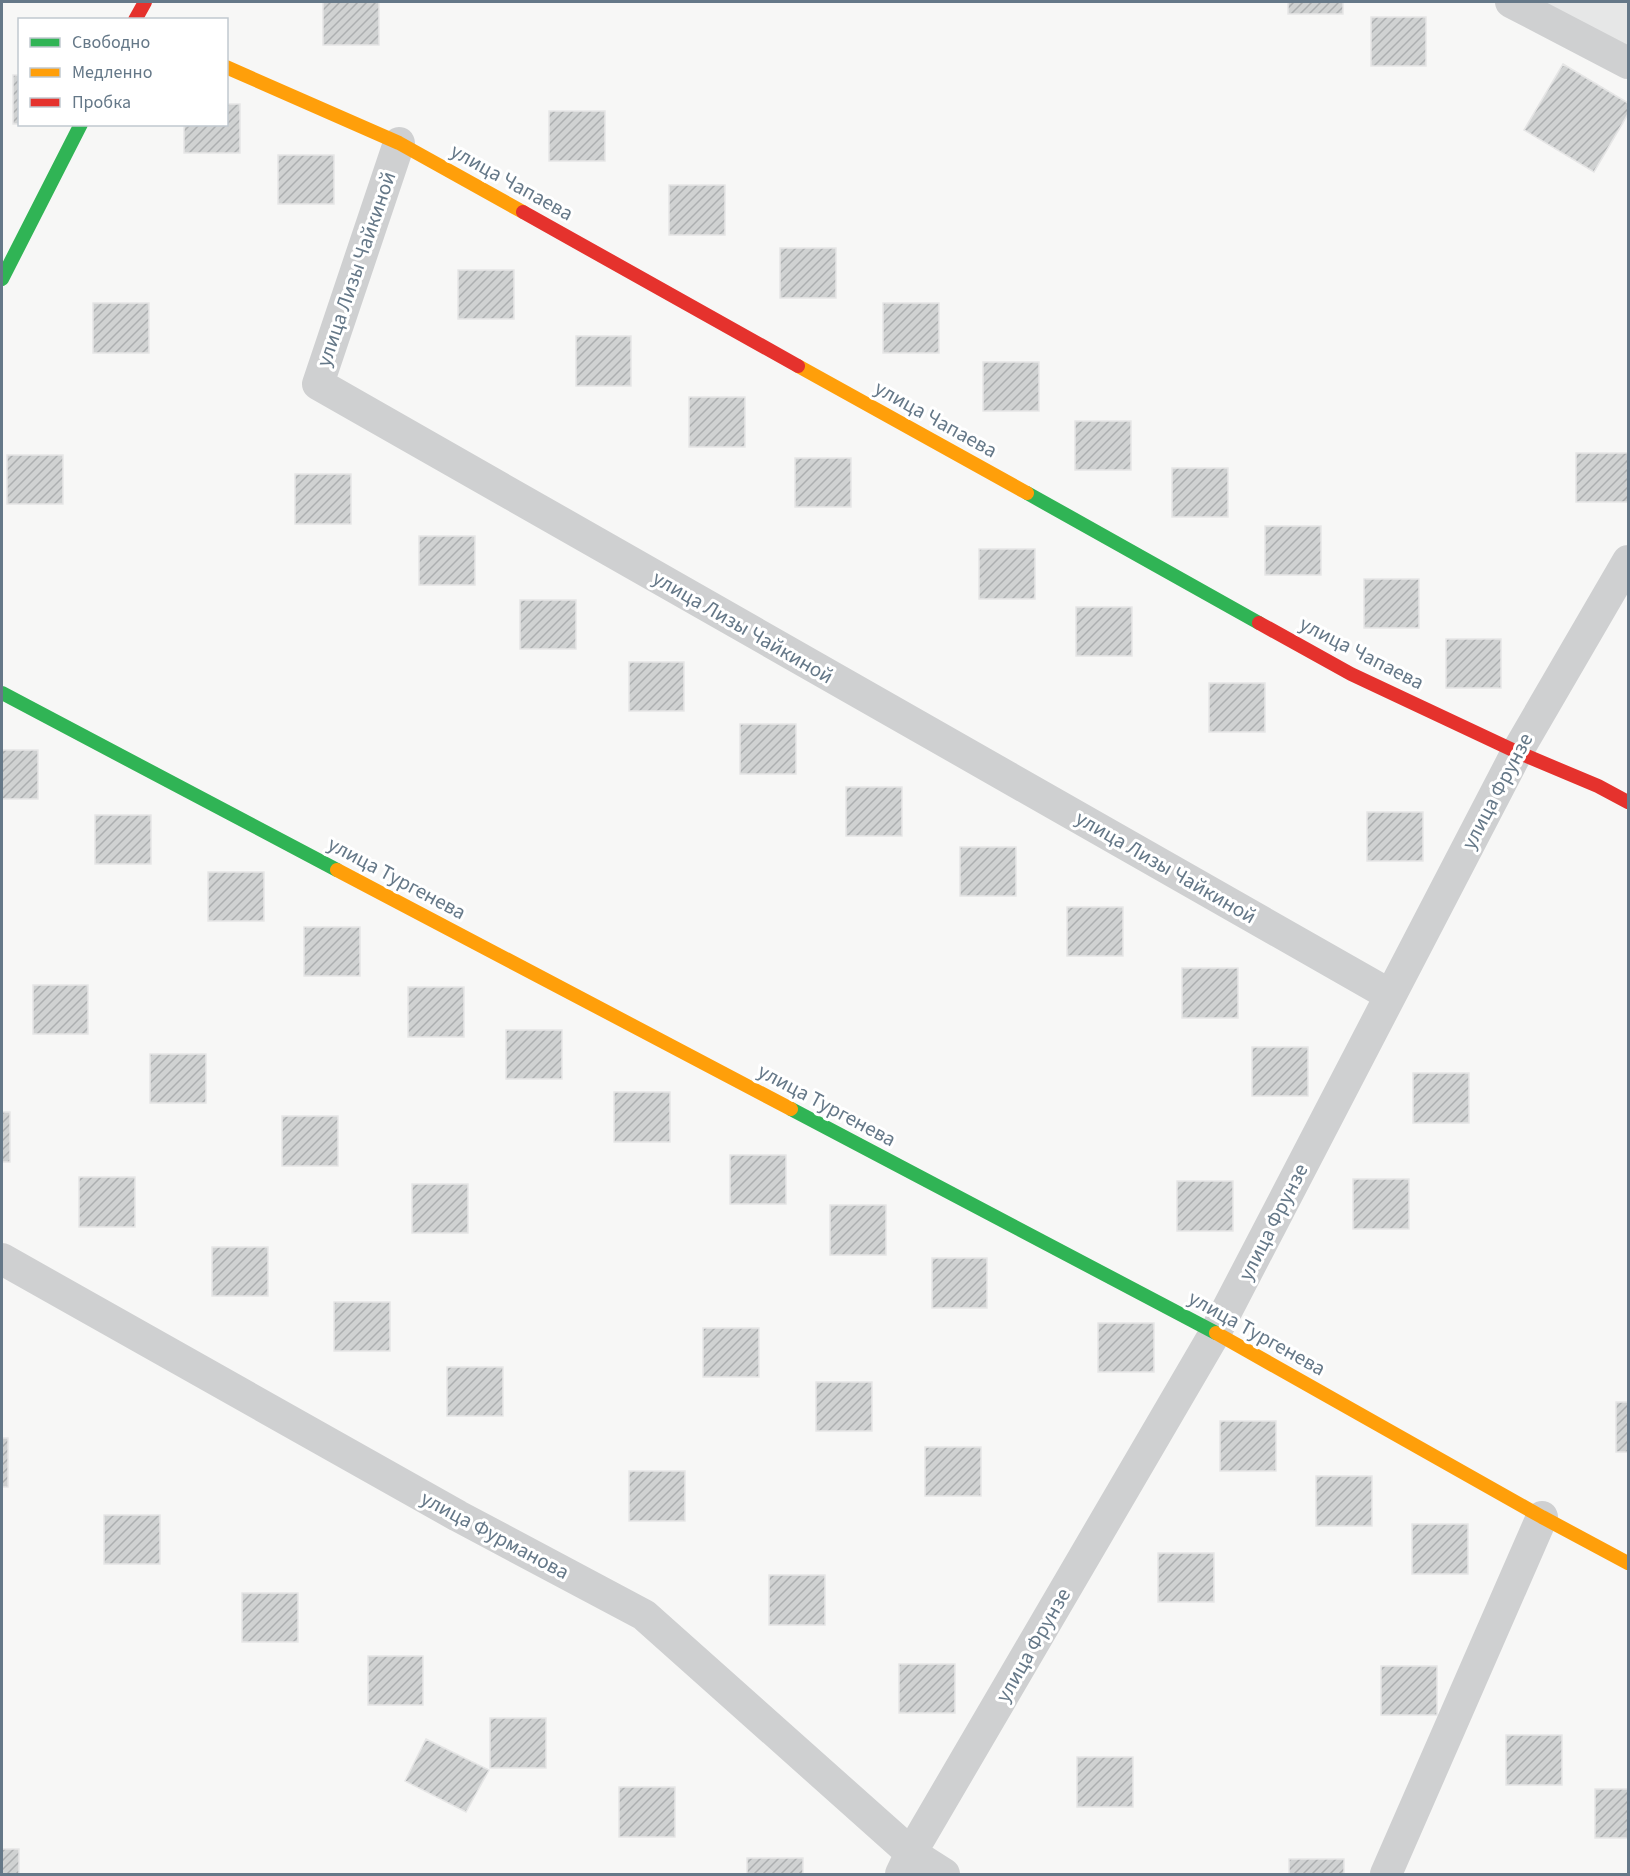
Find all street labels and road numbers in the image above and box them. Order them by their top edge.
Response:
street label: улица Чапаева [445,136,579,228]
street label: улица Лизы Чайкиной [309,167,403,371]
street label: улица Чапаева [869,373,1003,465]
street label: улица Лизы Чайкиной [647,563,839,691]
street label: улица Чапаева [1294,609,1430,697]
street label: улица Фрунзе [1454,728,1540,854]
street label: улица Лизы Чайкиной [1070,803,1262,931]
street label: улица Тургенева [322,829,472,927]
street label: улица Тургенева [752,1056,902,1154]
street label: улица Фрунзе [1231,1158,1315,1286]
street label: улица Тургенева [1183,1283,1331,1383]
street label: улица Фурманова [415,1483,575,1587]
street label: улица Фрунзе [988,1582,1078,1708]

